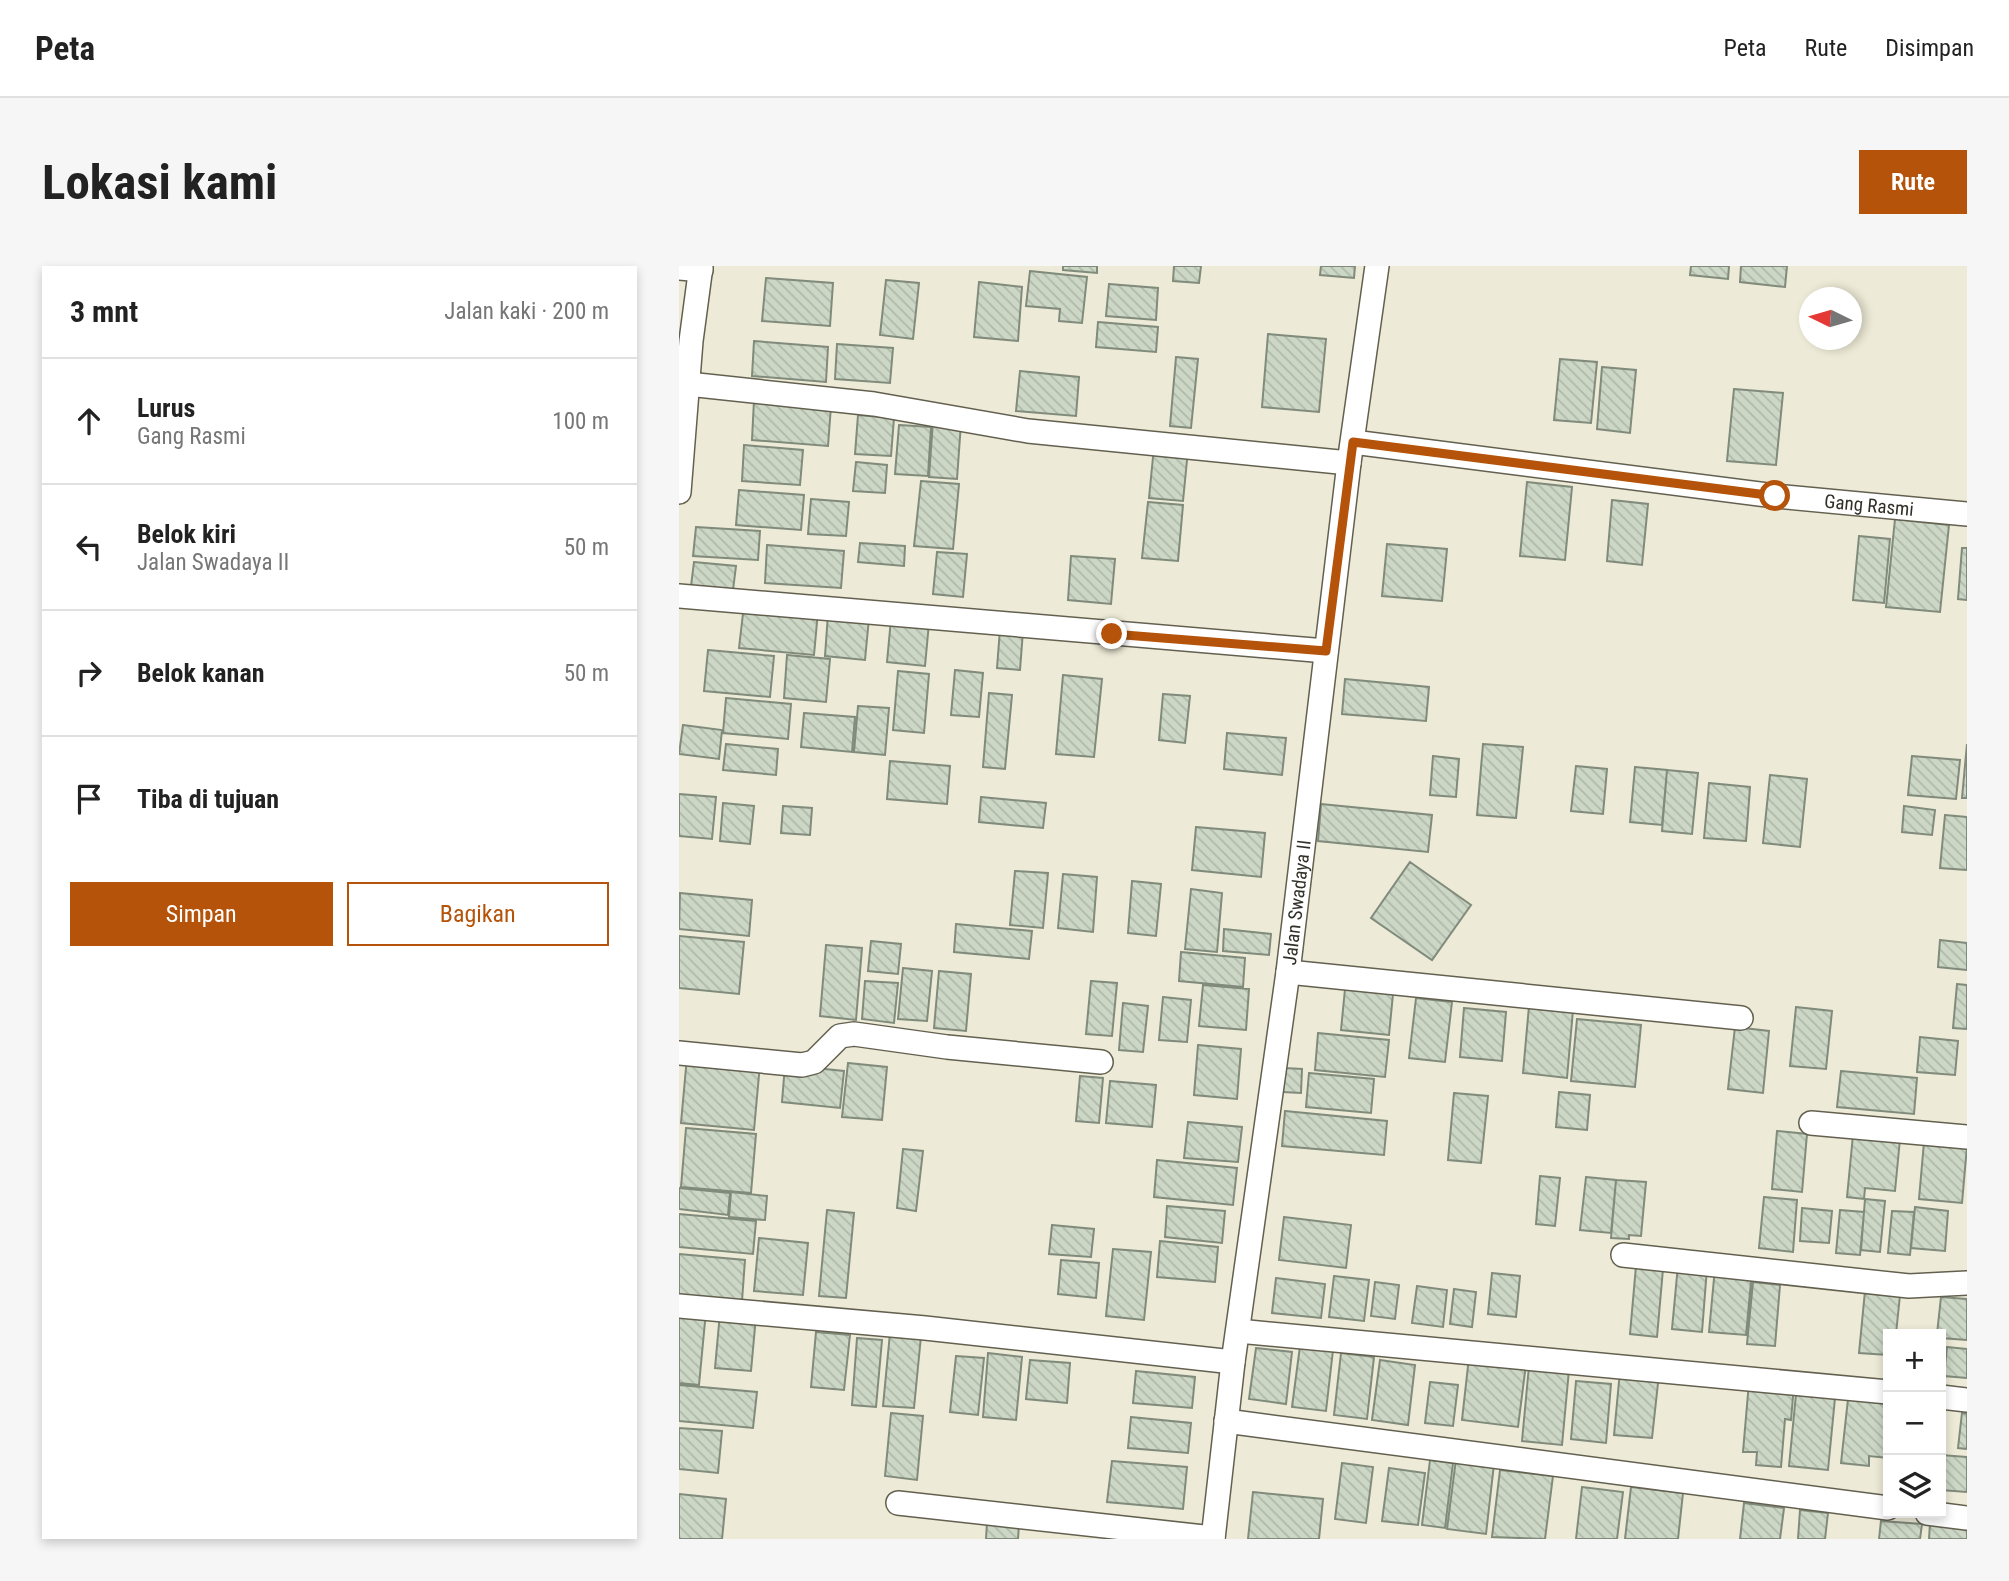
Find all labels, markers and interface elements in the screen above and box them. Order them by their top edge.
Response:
text: Peta [35,29,95,68]
text: Peta [1724,34,1767,62]
text: Rute [1805,34,1847,62]
text: Disimpan [1885,34,1974,62]
button: Rute [1859,150,1967,214]
text: Lokasi kami [42,154,277,211]
north arrow [1799,287,1862,350]
text: 3 mnt [70,294,138,329]
text: Jalan kaki · 200 m [444,298,609,325]
text: Lurus [137,393,195,423]
icon: ahead [70,402,108,440]
text: 100 m [552,408,609,435]
text: Gang Rasmi [137,423,246,450]
route start [1759,480,1790,511]
street label: Gang Rasmi [1823,490,1915,521]
text: Belok kiri [137,519,236,549]
icon: left [70,528,108,566]
text: 50 m [564,534,609,561]
text: Jalan Swadaya II [137,549,289,576]
route end [1096,618,1127,649]
icon: right [70,654,108,692]
text: Belok kanan [137,658,264,688]
text: 50 m [564,660,609,687]
icon: arrive [70,780,108,818]
text: Tiba di tujuan [137,784,279,814]
street label: Jalan Swadaya II [1278,839,1316,966]
button: Simpan [70,882,333,946]
button: Bagikan [347,882,609,946]
map controls [1883,1329,1946,1518]
button: + [1883,1329,1946,1392]
button: − [1883,1392,1946,1455]
button: layers [1883,1455,1946,1518]

